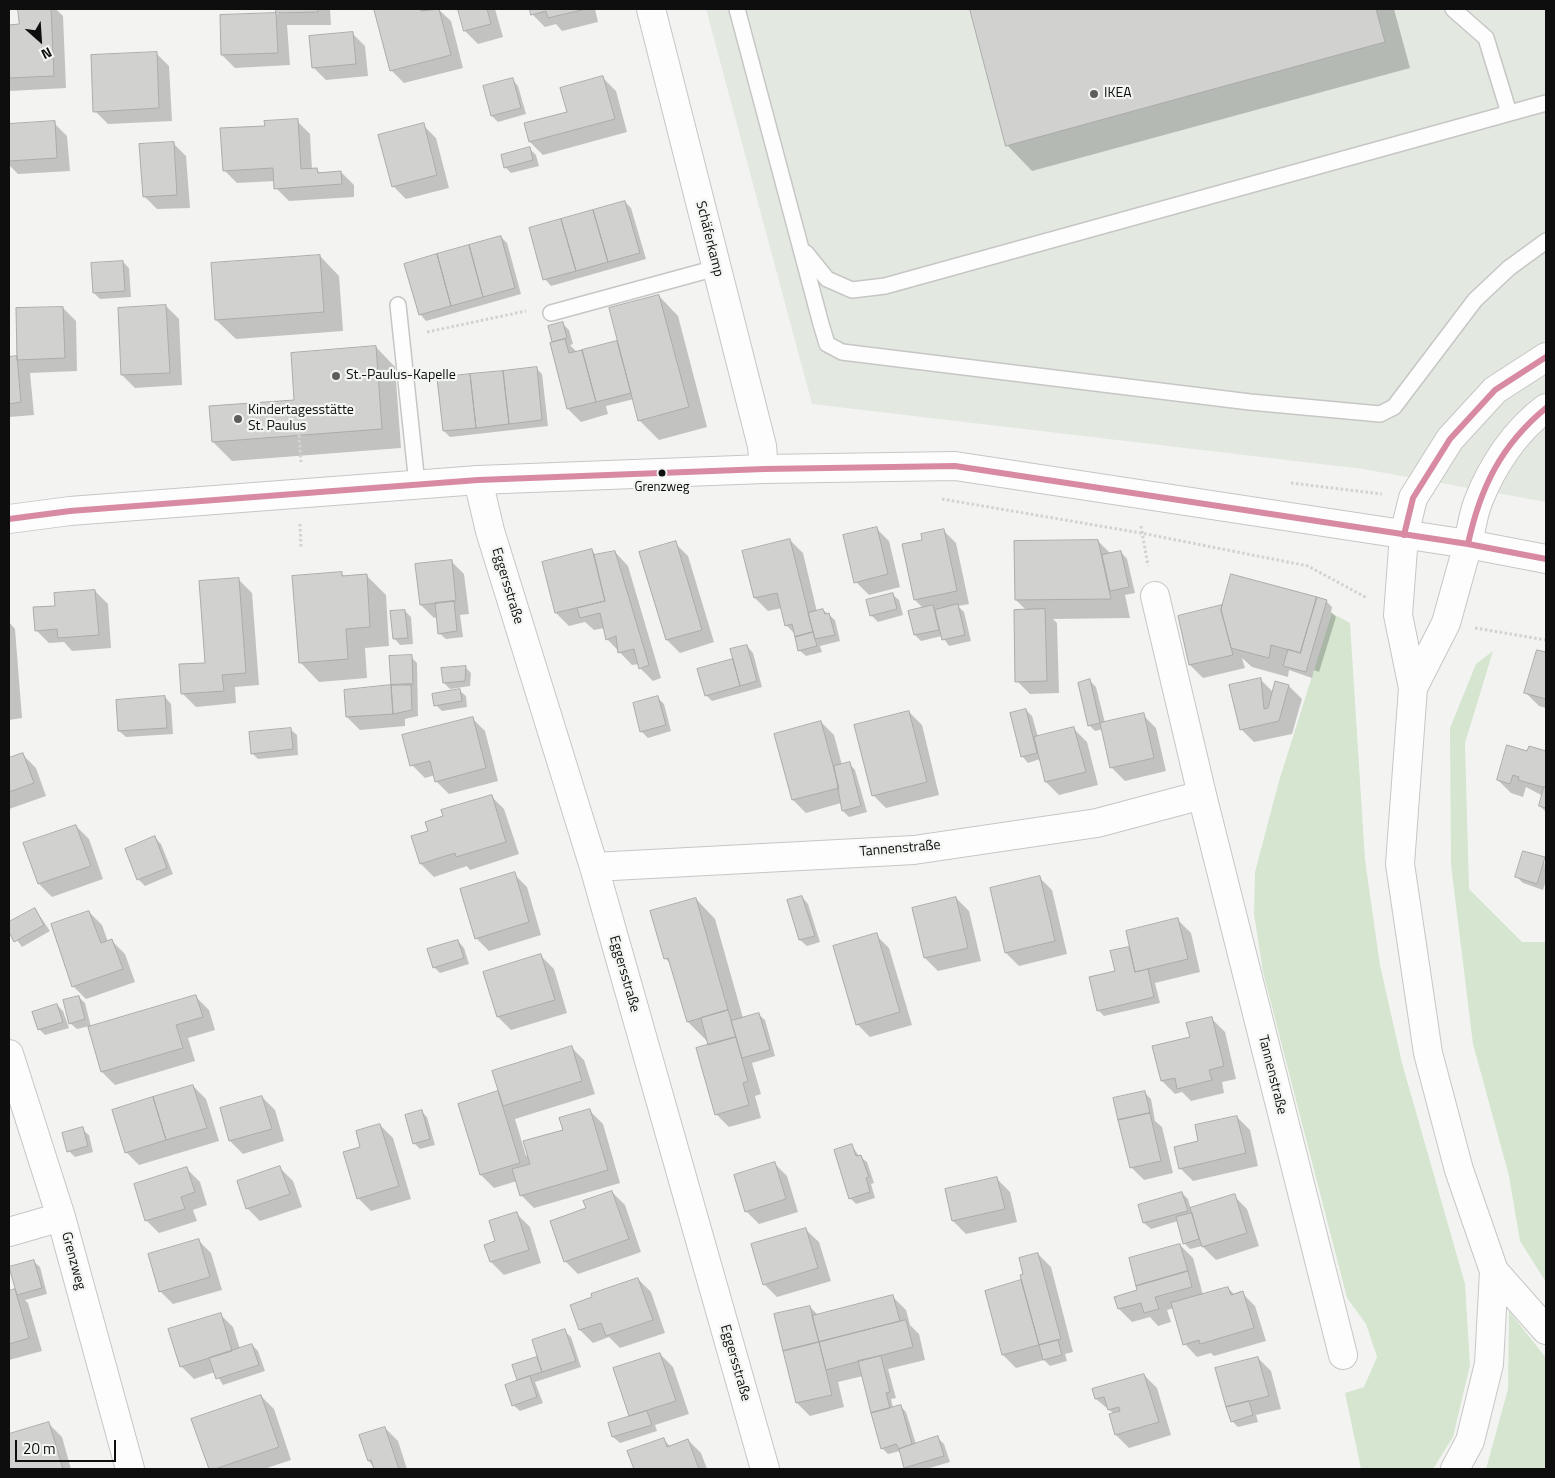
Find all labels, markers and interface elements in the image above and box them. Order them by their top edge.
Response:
north arrow [15,15,65,65]
text: N [38,42,56,65]
place label: IKEA [1104,86,1131,102]
marker: IKEA [1088,88,1100,100]
street label: Schäferkamp [691,199,727,279]
place label: St.-Paulus-Kapelle [346,368,456,384]
marker: St.-Paulus-Kapelle [330,370,342,382]
place label: Kindertagesstätte St. Paulus [248,403,354,436]
marker: Kindertagesstätte St. Paulus [232,413,244,425]
marker: Grenzweg [657,468,667,478]
place label: Grenzweg [635,480,689,496]
street label: Eggersstraße [487,546,527,626]
street label: Tannenstraße [859,837,941,861]
street label: Eggersstraße [605,934,643,1014]
street label: Tannenstraße [1254,1034,1290,1116]
street label: Grenzweg [57,1230,89,1292]
street label: Eggersstraße [716,1323,754,1403]
scale bar [18,1430,119,1462]
text: 20 m [23,1437,56,1460]

